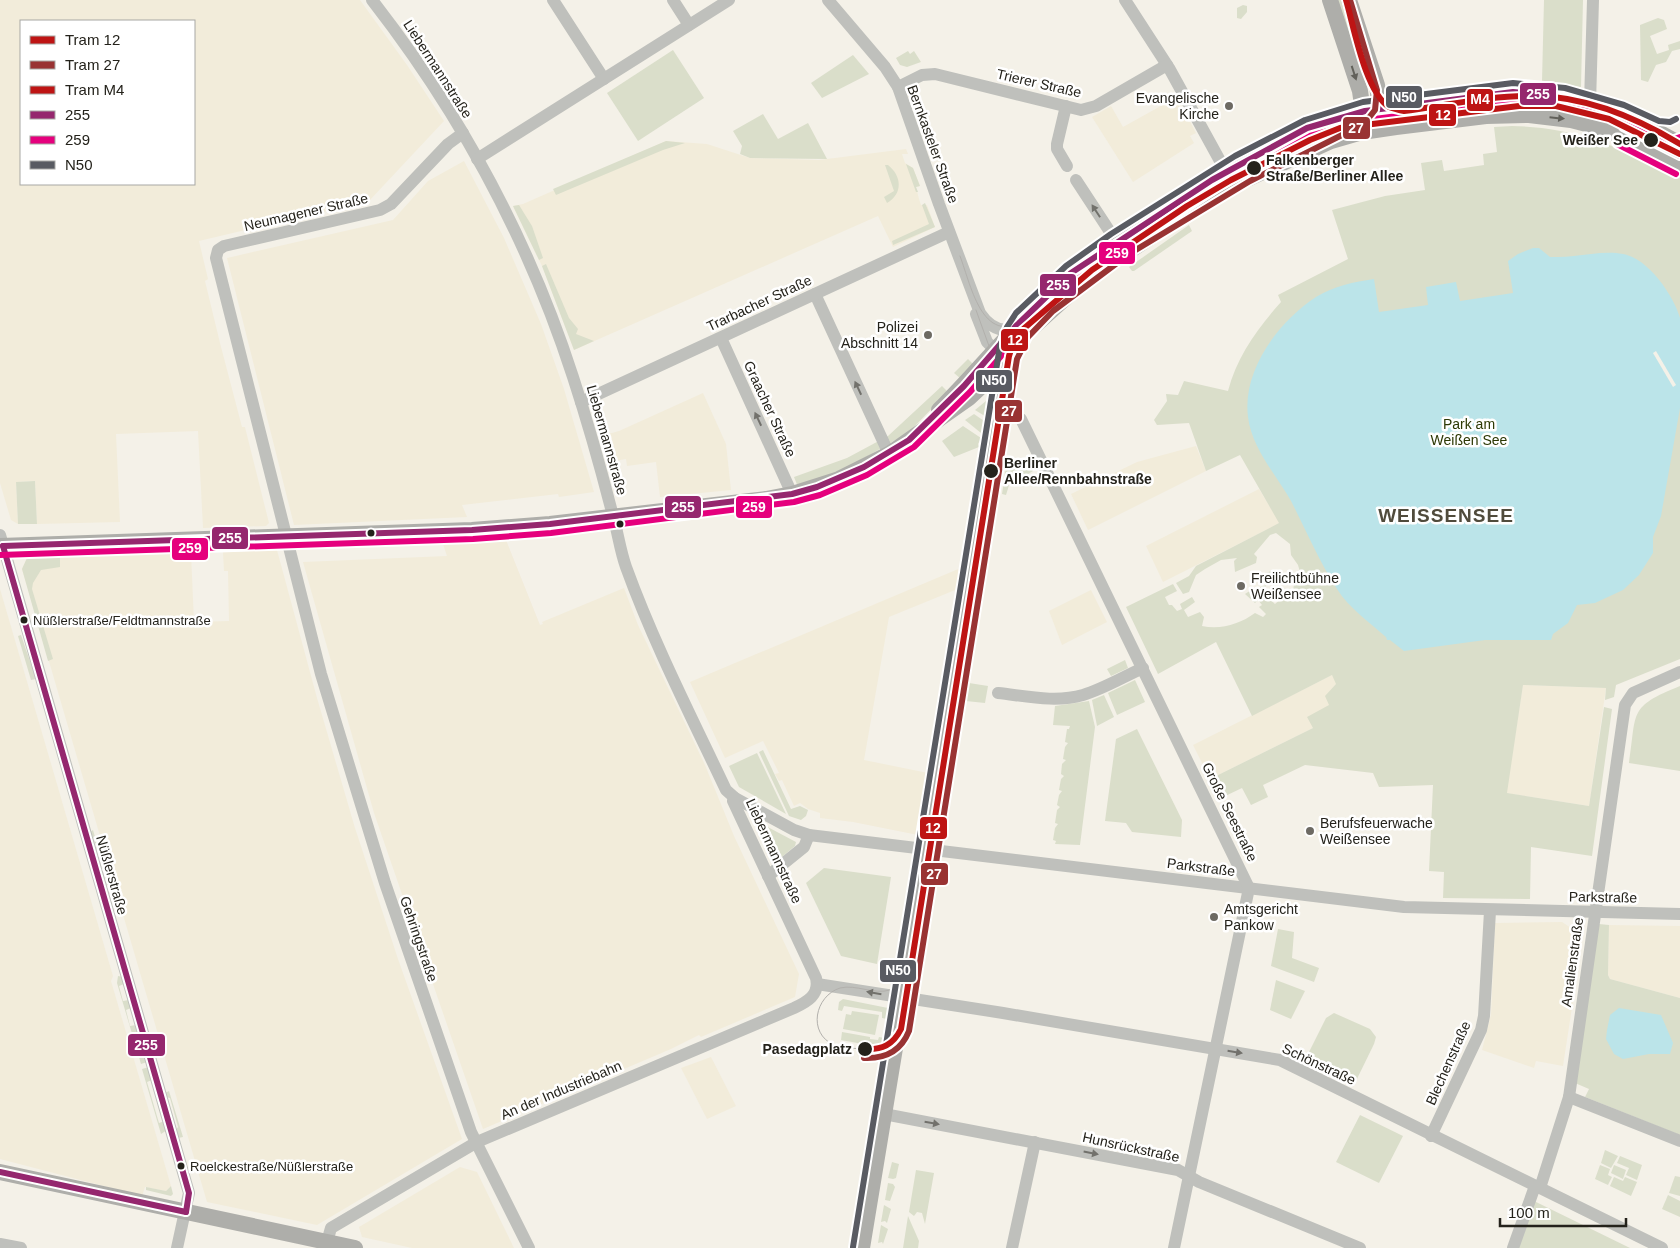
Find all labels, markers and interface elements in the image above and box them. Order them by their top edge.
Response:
street label: Liebermannstraße [400,17,476,121]
legend [20,20,195,185]
text: Tram 12 [65,31,120,48]
text: Tram 27 [65,56,120,73]
street label: Trierer Straße [995,65,1083,101]
one-way arrow [1350,66,1358,81]
text: Tram M4 [65,81,124,98]
line badge: 255 [1519,82,1557,106]
street label: Bernkasteler Straße [904,83,962,205]
line badge: N50 [1385,85,1423,109]
text: 255 [1526,86,1550,102]
line badge: M4 [1466,88,1494,112]
text: N50 [1391,89,1417,105]
place label: Evangelische Kirche [1136,90,1219,122]
text: M4 [1470,91,1490,107]
marker: Evangelische Kirche [1223,100,1235,112]
line badge: 12 [1428,103,1457,127]
text: 255 [65,106,90,123]
text: 12 [1435,107,1451,123]
one-way arrow [1550,115,1566,123]
line badge: 27 [1342,116,1371,140]
text: 27 [1348,120,1364,136]
text: 259 [65,131,90,148]
marker: Weißer See [1642,131,1660,149]
place label: Weißer See [1563,132,1638,148]
place label: Falkenberger Straße/Berliner Allee [1266,152,1403,184]
text: N50 [65,156,93,173]
marker: Falkenberger Straße/Berliner Allee [1245,159,1263,177]
street label: Neumagener Straße [242,190,370,234]
one-way arrow [1091,204,1101,217]
line badge: 259 [1098,241,1136,265]
text: 259 [1105,245,1129,261]
street label: Trarbacher Straße [704,272,814,334]
line badge: 255 [1039,273,1077,297]
text: 255 [1046,277,1070,293]
place label: Polizei Abschnitt 14 [841,319,918,351]
line badge: 12 [1000,328,1029,352]
marker: Polizei Abschnitt 14 [922,329,934,341]
text: 12 [1007,332,1023,348]
street label: Graacher Straße [741,358,799,460]
line badge: N50 [975,369,1013,393]
text: N50 [981,372,1007,388]
one-way arrow [854,381,862,395]
street label: Liebermannstraße [584,383,630,497]
line badge: 27 [994,399,1023,423]
text: 27 [1001,403,1017,419]
one-way arrow [754,412,762,426]
park label: Park am Weißen See [1431,416,1508,448]
place label: Berliner Allee/Rennbahnstraße [1004,455,1152,487]
marker: Berliner Allee/Rennbahnstraße [982,462,1000,480]
line badge: 255 [664,495,702,519]
line badge: 259 [735,495,773,519]
text: 255 [671,499,695,515]
text: 259 [742,499,766,515]
district label: WEISSENSEE [1378,505,1514,526]
unlabelled marker [615,519,625,529]
line badge: 255 [211,526,249,550]
unlabelled marker [366,528,376,538]
text: 255 [218,530,242,546]
line badge: 259 [171,537,209,561]
text: 259 [178,540,202,556]
place label: Freilichtbühne Weißensee [1251,570,1339,602]
marker: Freilichtbühne Weißensee [1235,580,1247,592]
place label: Nüßlerstraße/Feldtmannstraße [33,613,211,628]
marker: Nüßlerstraße/Feldtmannstraße [19,615,29,625]
street label: Große Seestraße [1199,760,1261,864]
street label: Liebermannstraße [743,796,805,906]
place label: Berufsfeuerwache Weißensee [1320,815,1433,847]
line badge: 12 [919,816,948,840]
text: 12 [925,820,941,836]
marker: Berufsfeuerwache Weißensee [1304,825,1316,837]
street label: Nüßlerstraße [93,834,131,917]
street label: Parkstraße [1166,855,1236,879]
line badge: 27 [920,862,949,886]
text: 27 [926,866,942,882]
street label: Parkstraße [1569,888,1638,906]
street label: Gehringstraße [397,894,441,984]
place label: Amtsgericht Pankow [1224,901,1298,933]
marker: Amtsgericht Pankow [1208,911,1220,923]
street label: Amalienstraße [1558,916,1586,1008]
line badge: N50 [879,959,917,983]
text: N50 [885,962,911,978]
one-way arrow [865,989,881,997]
street label: Blechenstraße [1422,1018,1474,1107]
line badge: 255 [127,1033,166,1057]
text: 255 [134,1037,158,1053]
marker: Pasedagplatz [856,1040,874,1058]
street label: Schönstraße [1280,1040,1359,1088]
place label: Pasedagplatz [763,1041,852,1057]
one-way arrow [1228,1049,1244,1057]
street label: An der Industriebahn [498,1057,624,1123]
one-way arrow [924,1119,940,1127]
street label: Hunsrückstraße [1081,1129,1181,1165]
one-way arrow [1084,1150,1100,1158]
place label: Roelckestraße/Nüßlerstraße [190,1159,353,1174]
marker: Roelckestraße/Nüßlerstraße [176,1161,186,1171]
scale bar [1500,1196,1626,1228]
text: 100 m [1508,1204,1550,1221]

